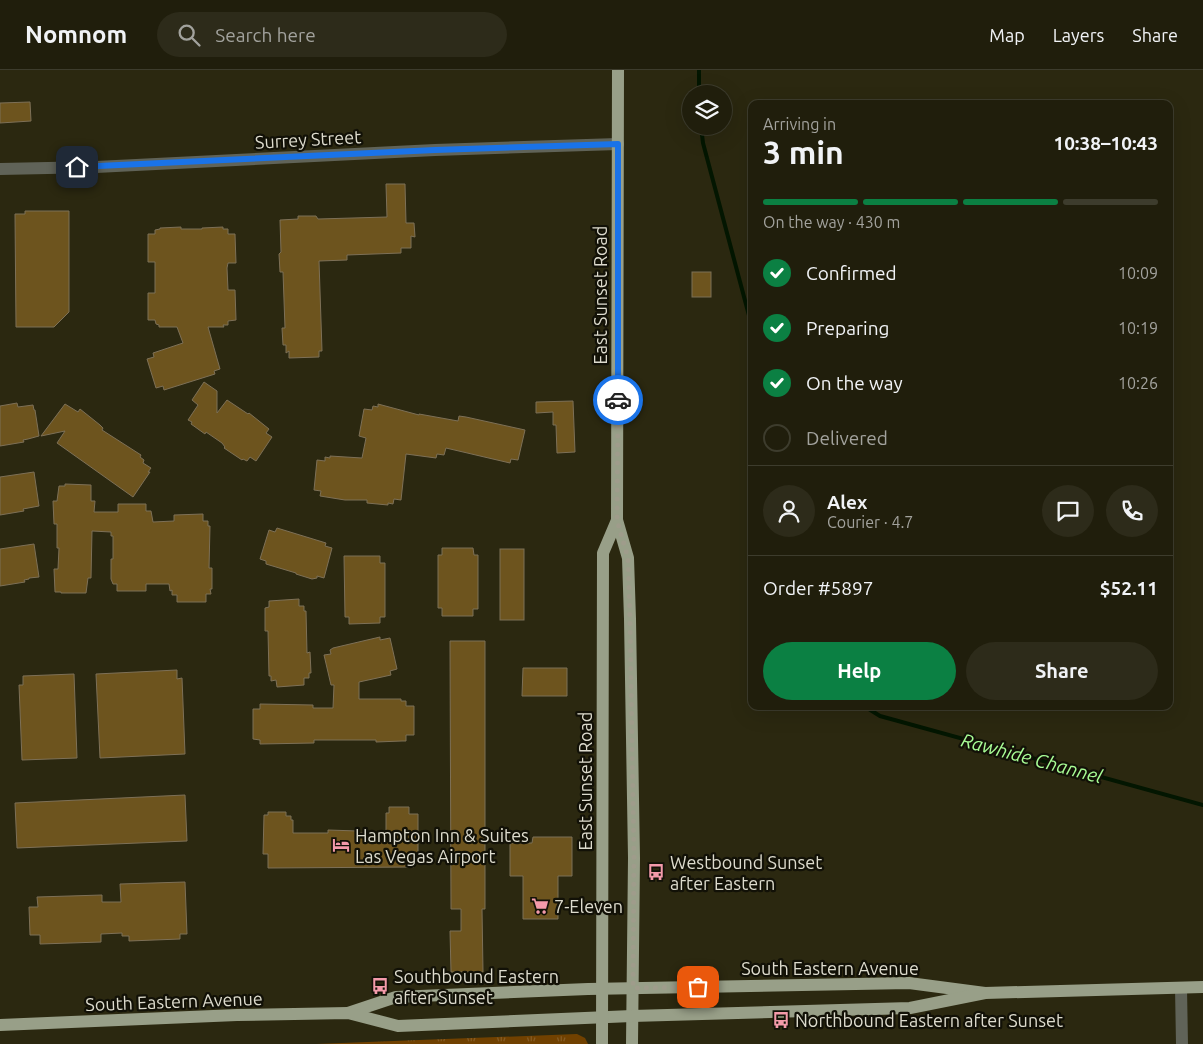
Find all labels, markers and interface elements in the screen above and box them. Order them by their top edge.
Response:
search box [157,12,507,57]
text: Nomnom [25,21,127,48]
icon: search [175,21,203,49]
text: Search here [215,24,316,46]
text: Map [989,25,1025,45]
text: Layers [1053,25,1104,45]
text: Share [1132,25,1178,45]
map controls [682,85,732,135]
button: layers [682,85,732,135]
text: Arriving in [763,115,836,133]
street label: Surrey Street [254,126,362,152]
text: 10:38–10:43 [1053,132,1158,154]
text: 3 min [763,134,844,170]
pin [56,146,98,188]
icon: home [63,153,91,181]
text: On the way · 430 m [763,213,900,231]
street label: East Sunset Road [590,226,610,364]
icon: check [763,259,791,287]
text: Confirmed [806,262,897,284]
text: 10:09 [1118,264,1158,282]
icon: check [763,314,791,342]
text: Preparing [806,317,890,339]
text: 10:19 [1118,319,1158,337]
icon: check [763,369,791,397]
text: On the way [806,372,903,394]
text: 10:26 [1118,374,1158,392]
courier [593,375,643,425]
icon: car [604,386,632,414]
text: Delivered [806,427,888,449]
button: person [763,485,815,537]
button: chat [1042,485,1094,537]
button: phone [1106,485,1158,537]
text: Alex [827,491,867,513]
text: Courier · 4.7 [827,513,913,531]
text: Order #5897 [763,577,873,599]
text: $52.11 [1100,577,1158,599]
button: Help [763,642,956,700]
button: Share [966,642,1158,700]
street label: East Sunset Road [575,712,595,850]
water label: Rawhide Channel [959,729,1106,788]
place label: Hampton Inn & Suites Las Vegas Airport [355,825,529,866]
hotel icon: Hampton Inn & Suites Las Vegas Airport [331,835,351,855]
place label: Westbound Sunset after Eastern [670,852,822,893]
bus stop icon: Westbound Sunset after Eastern [646,862,666,882]
supermarket icon: 7-Eleven [530,896,550,916]
place label: 7-Eleven [554,896,623,916]
street label: South Eastern Avenue [741,958,919,978]
place label: Southbound Eastern after Sunset [394,966,559,1007]
pin [677,966,719,1008]
icon: bag [684,973,712,1001]
bus stop icon: Southbound Eastern after Sunset [370,976,390,996]
street label: South Eastern Avenue [85,988,263,1014]
bus stop icon: Northbound Eastern after Sunset [771,1010,791,1030]
place label: Northbound Eastern after Sunset [795,1010,1063,1030]

